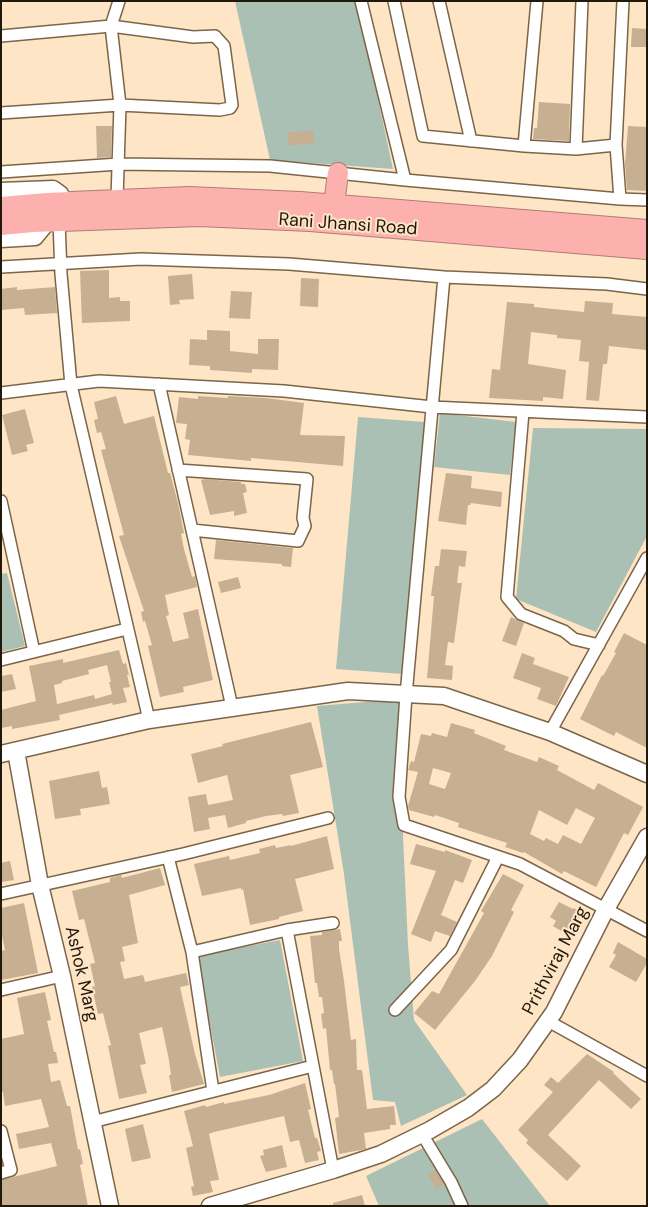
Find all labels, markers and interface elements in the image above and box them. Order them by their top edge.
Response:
street label: Rani Jhansi Road [278,209,418,241]
street label: Prithviraj Marg [518,903,594,1019]
street label: Ashok Marg [60,924,102,1024]

